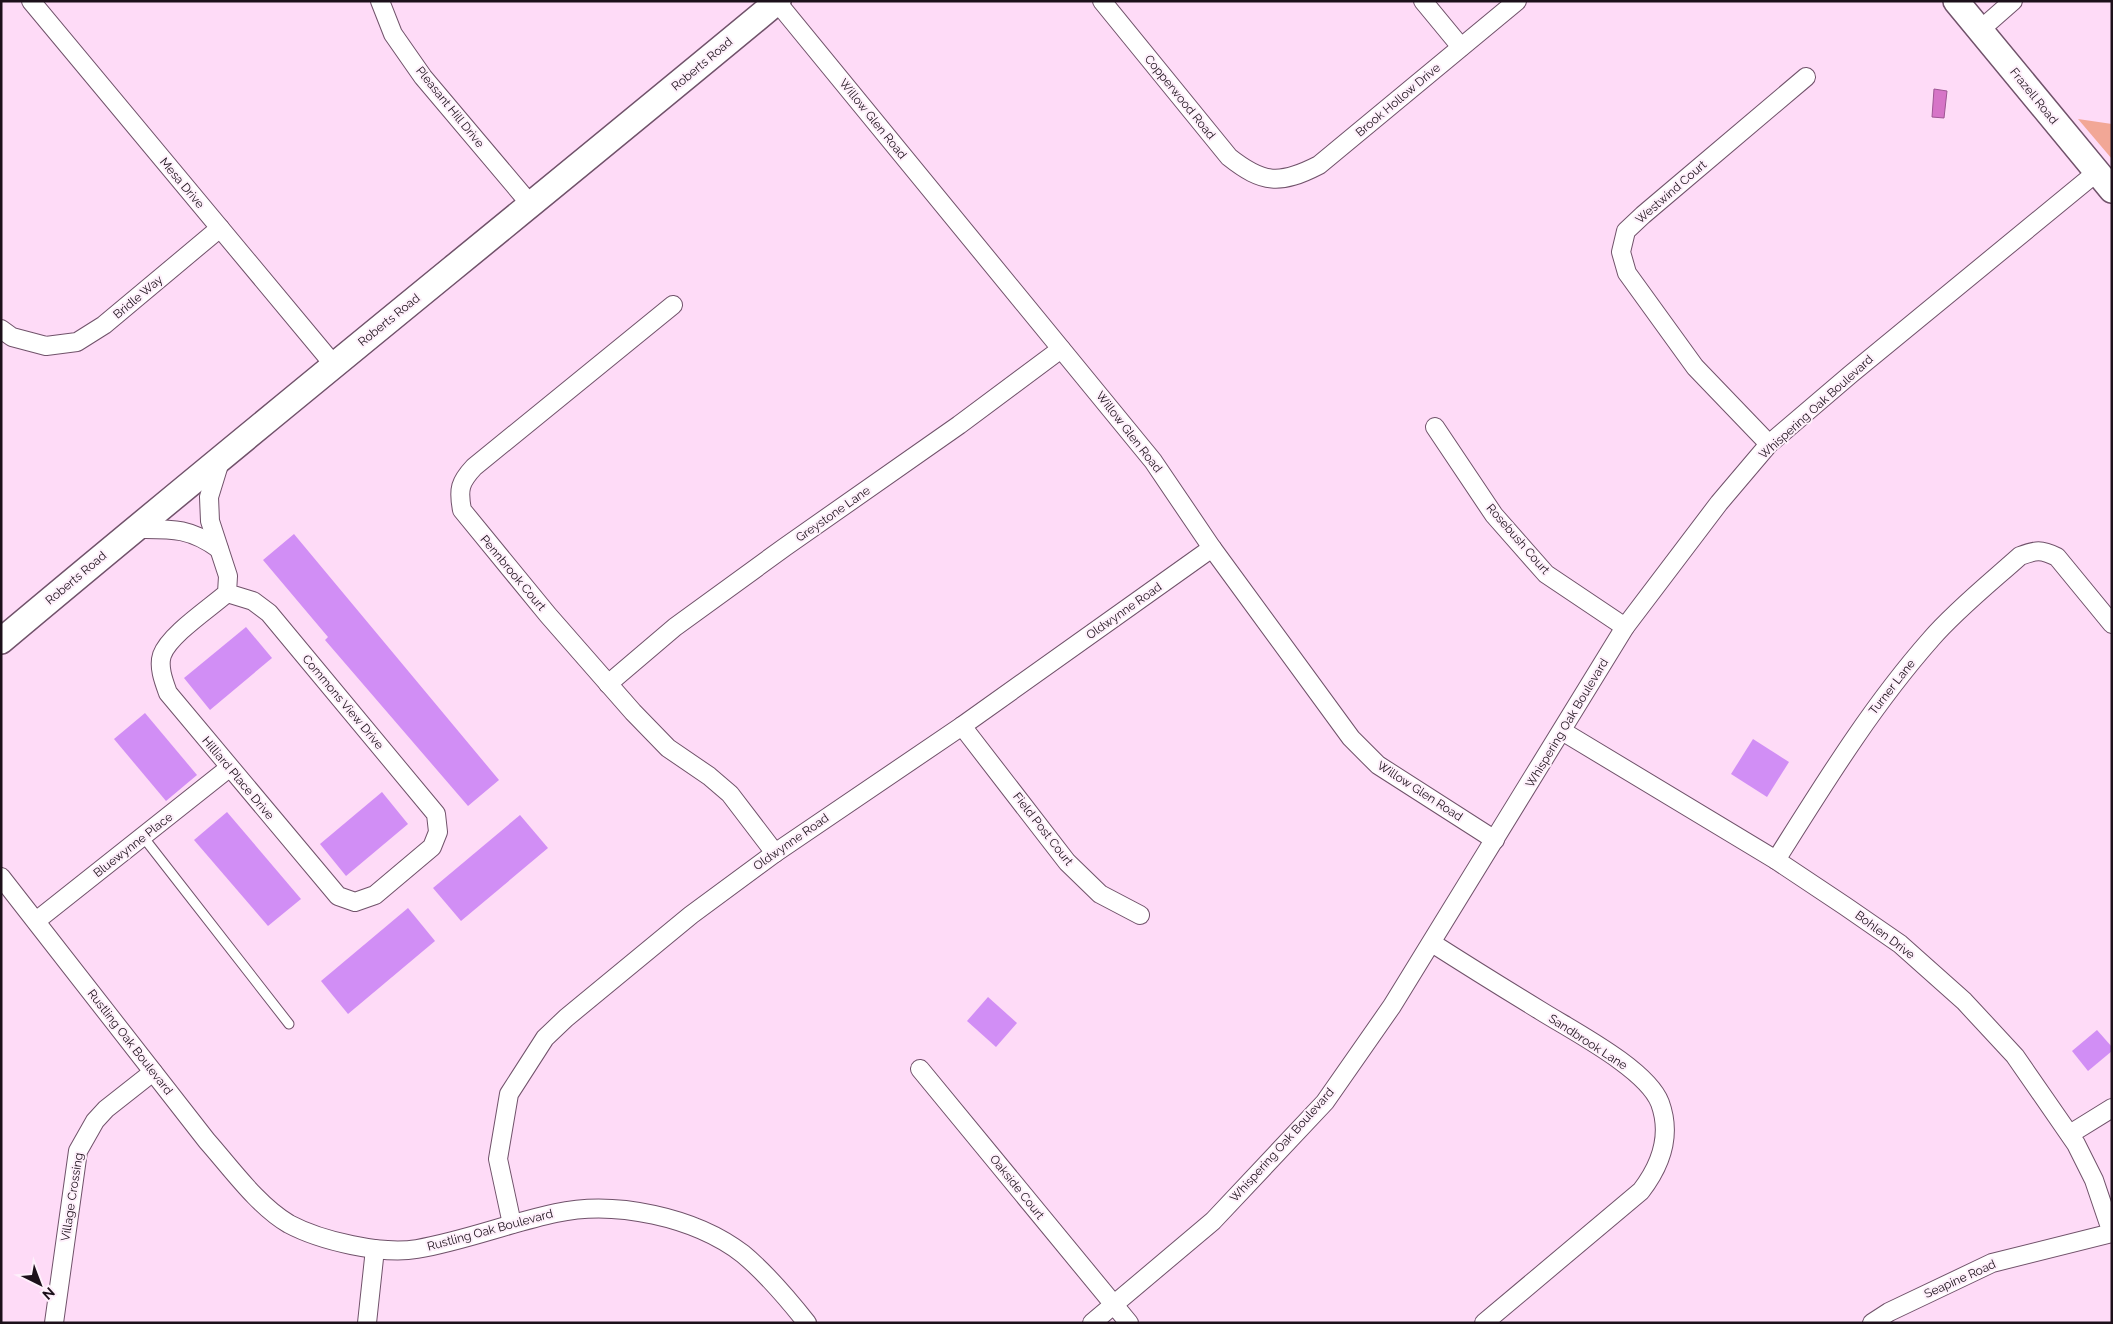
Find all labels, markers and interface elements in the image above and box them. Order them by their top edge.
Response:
street label: Roberts Road [669,34,735,94]
street label: Copperwood Road [1142,52,1218,142]
street label: Brook Hollow Drive [1353,61,1443,139]
street label: Pleasant Hill Drive [413,64,487,150]
street label: Frazell Road [2007,65,2061,127]
street label: Willow Glen Road [836,76,910,162]
street label: Mesa Drive [157,155,207,211]
street label: Westwind Court [1633,157,1709,227]
street label: Bridle Way [111,272,166,322]
street label: Roberts Road [355,291,423,349]
street label: Whispering Oak Boulevard [1756,352,1876,462]
street label: Willow Glen Road [1093,389,1165,475]
street label: Greystone Lane [793,483,873,545]
street label: Rosebush Court [1484,501,1552,577]
street label: Pennbrook Court [477,532,549,614]
street label: Roberts Road [43,548,109,608]
street label: Oldwynne Road [1084,580,1164,642]
street label: Commons View Drive [299,652,387,752]
street label: Whispering Oak Boulevard [1523,656,1611,790]
street label: Turner Lane [1866,657,1918,717]
street label: Hilliard Place Drive [199,734,277,822]
street label: Willow Glen Road [1375,758,1465,824]
street label: Field Post Court [1010,790,1076,868]
street label: Bluewynne Place [91,810,175,880]
street label: Oldwynne Road [751,811,831,873]
street label: Bohlen Drive [1852,908,1918,962]
street label: Rustling Oak Boulevard [85,987,175,1097]
street label: Sandbrook Lane [1546,1011,1630,1073]
street label: Whispering Oak Boulevard [1227,1085,1337,1205]
street label: Village Crossing [58,1152,86,1242]
street label: Oakside Court [987,1152,1047,1222]
street label: Rustling Oak Boulevard [426,1206,554,1254]
street label: Seapine Road [1922,1257,1998,1301]
north arrow [15,1259,65,1309]
text: N [39,1284,58,1303]

